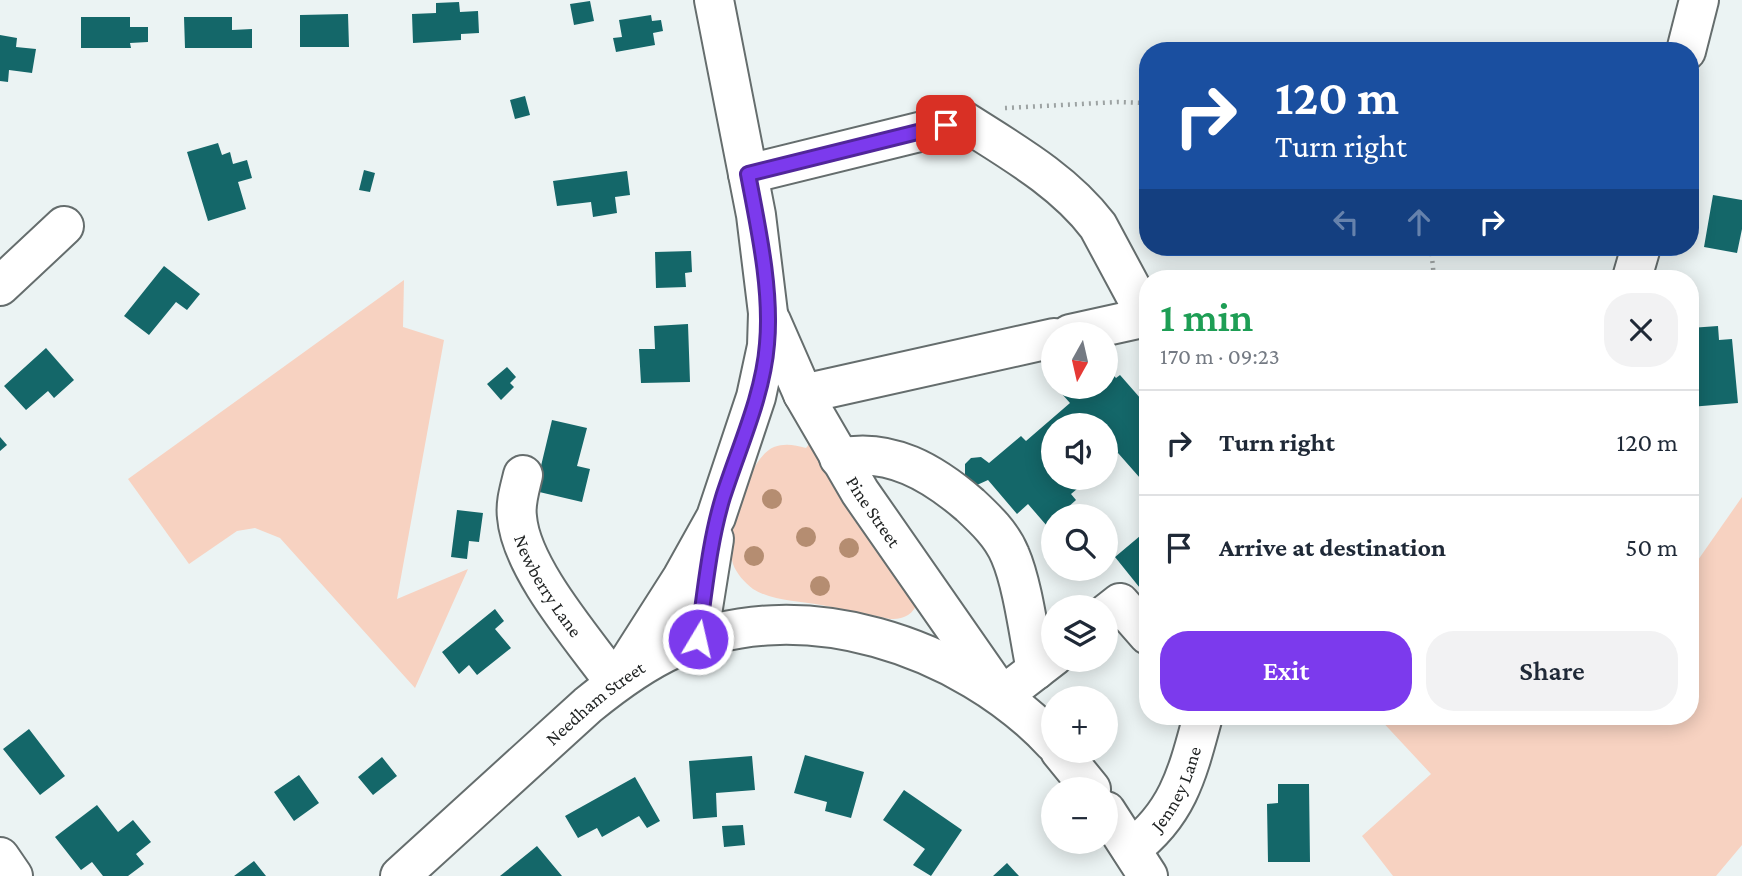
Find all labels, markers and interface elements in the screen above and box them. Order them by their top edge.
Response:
icon: right [1160,70,1251,161]
text: 120 m [1275,70,1399,125]
pin [916,95,976,155]
icon: arrive [927,106,965,144]
text: Turn right [1275,128,1407,164]
icon: left [1327,203,1365,241]
icon: ahead [1400,203,1438,241]
icon: right [1473,203,1511,241]
text: 1 min [1160,293,1253,340]
button: close [1604,293,1678,367]
north arrow [1041,322,1118,399]
map controls [1041,322,1118,854]
text: 170 m · 09:23 [1160,343,1280,369]
button: sound [1041,413,1118,490]
icon: right [1160,424,1198,462]
text: Turn right [1219,428,1335,457]
text: 120 m [1617,428,1678,457]
street label: Pine Street [843,472,906,552]
button: search [1041,504,1118,581]
icon: arrive [1160,529,1198,567]
street label: Newberry Lane [510,532,587,641]
text: Arrive at destination [1219,533,1446,562]
text: 50 m [1625,533,1678,562]
button: layers [1041,595,1118,672]
position arrow [661,602,735,676]
button: Exit [1160,631,1412,711]
button: Share [1426,631,1678,711]
street label: Needham Street [541,656,649,749]
button: + [1041,686,1118,763]
street label: Jenney Lane [1145,744,1205,837]
button: − [1041,777,1118,854]

